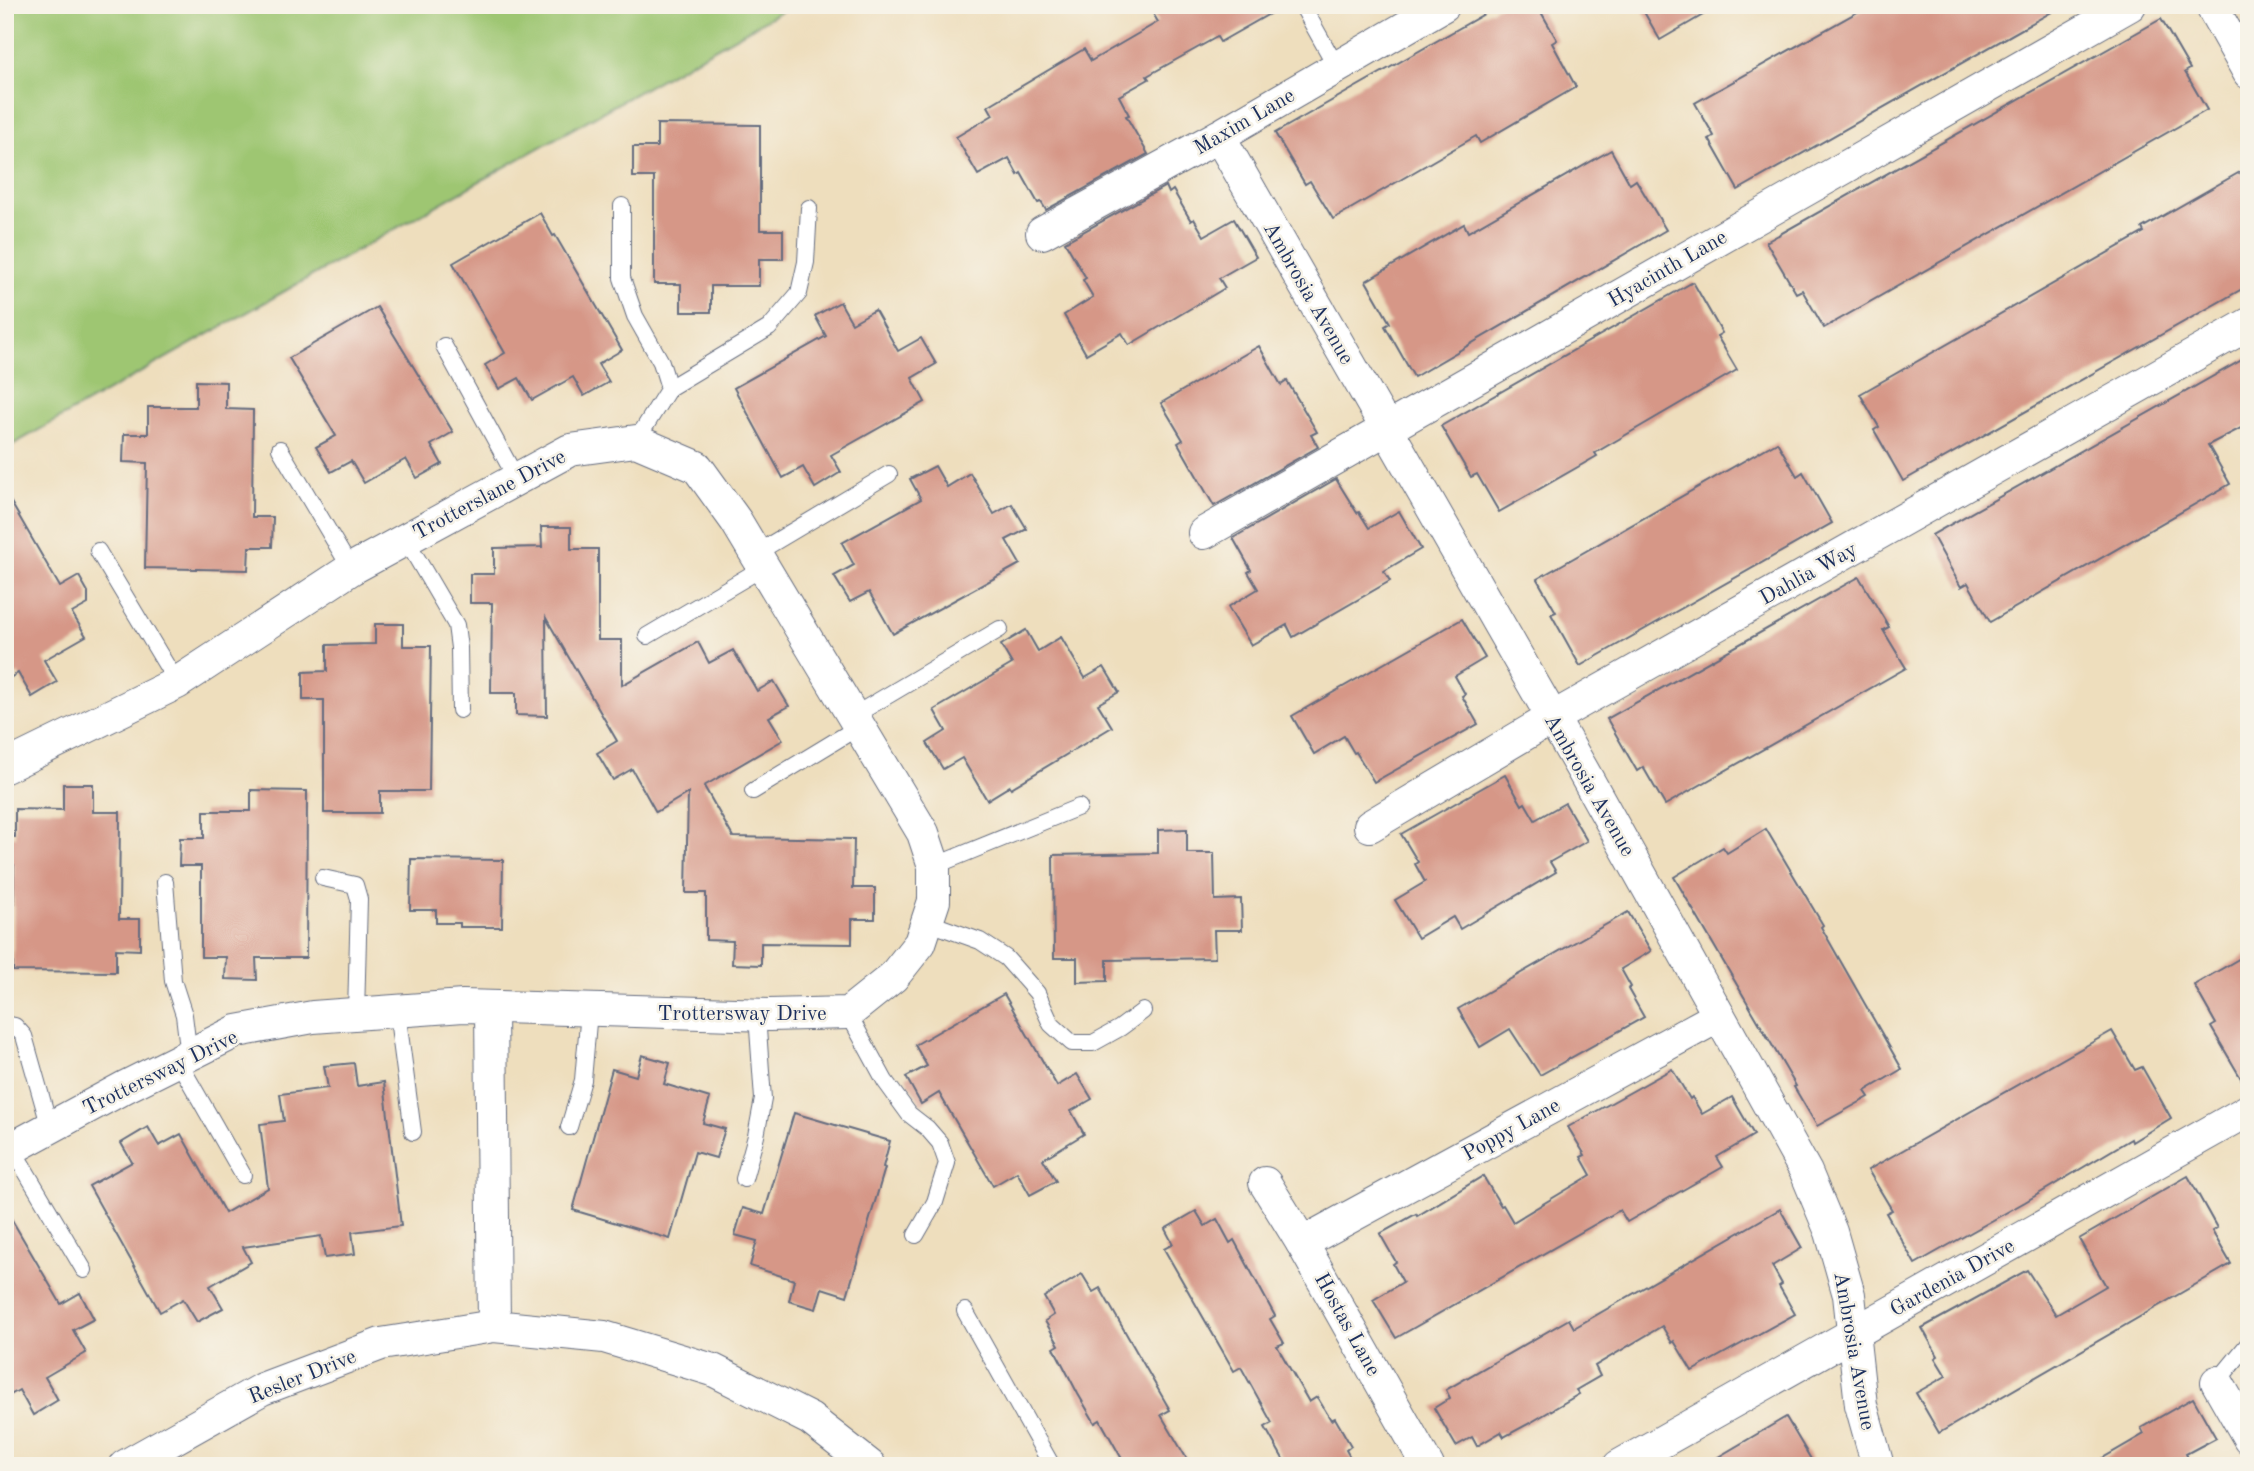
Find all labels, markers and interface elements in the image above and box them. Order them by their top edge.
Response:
street label: Maxim Lane [1191,85,1299,160]
street label: Ambrosia Avenue [1259,219,1357,368]
street label: Hyacinth Lane [1605,227,1731,312]
street label: Trotterslane Drive [410,446,569,544]
street label: Dahlia Way [1757,539,1861,610]
street label: Ambrosia Avenue [1540,711,1638,860]
street label: Trottersway Drive [657,1004,827,1025]
street label: Trottersway Drive [80,1027,241,1120]
street label: Poppy Lane [1459,1095,1564,1166]
street label: Gardenia Drive [1887,1236,2018,1321]
street label: Hostas Lane [1310,1270,1384,1380]
street label: Ambrosia Avenue [1829,1271,1878,1432]
street label: Resler Drive [246,1346,359,1408]

